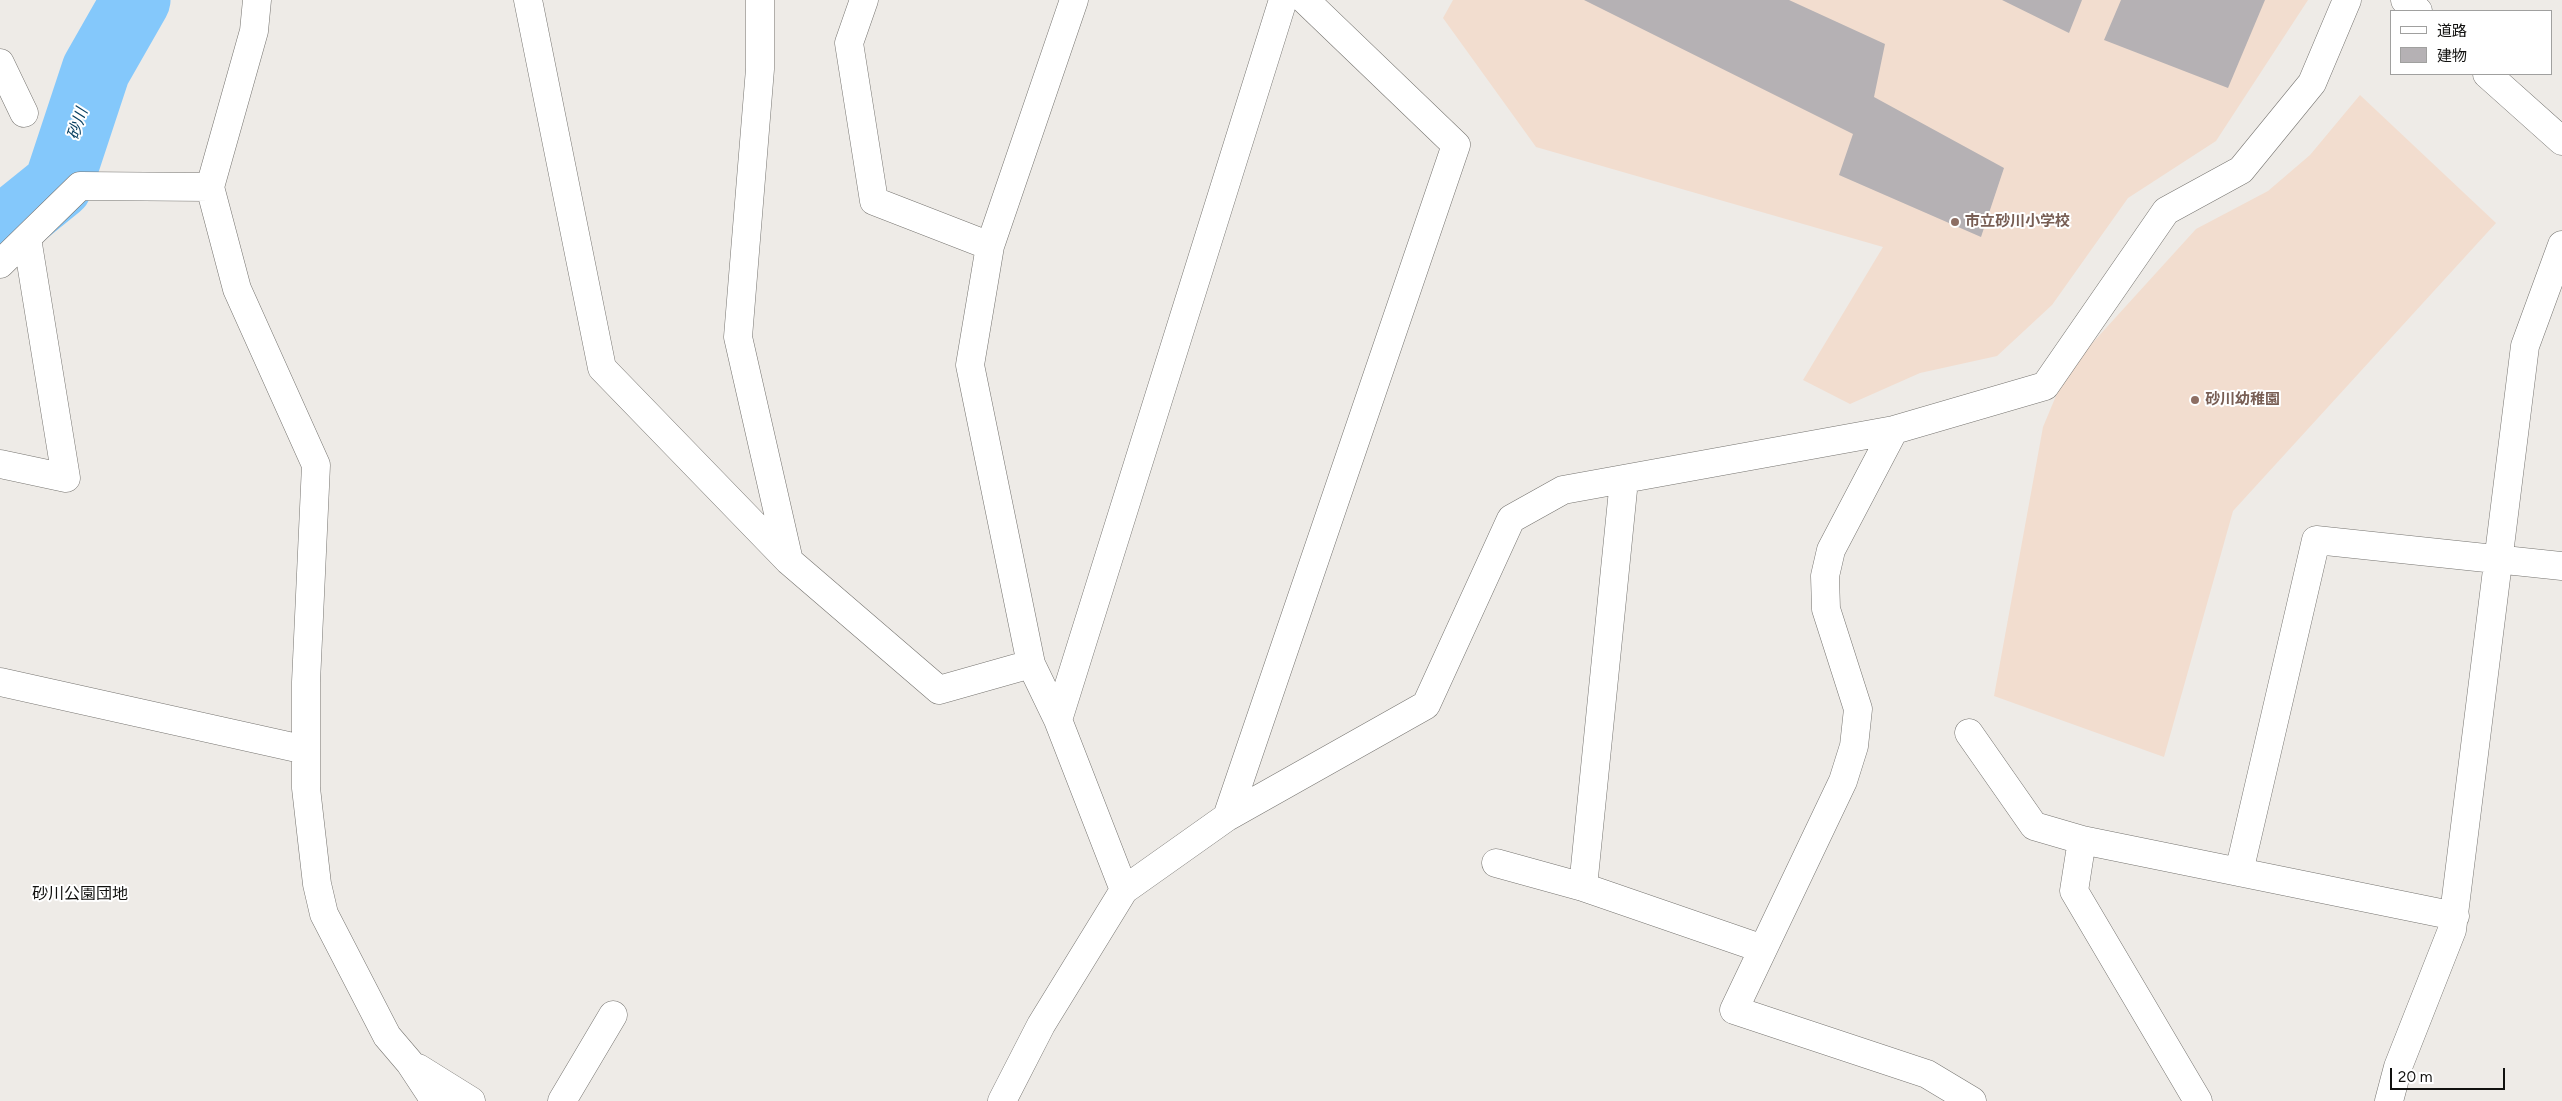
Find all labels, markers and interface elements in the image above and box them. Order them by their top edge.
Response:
legend [2390,10,2552,75]
text: 道路 [2437,22,2467,40]
text: 建物 [2437,47,2467,65]
water label: 砂川 [64,106,92,142]
place label: 市立砂川小学校 [1965,213,2070,231]
marker: 市立砂川小学校 [1949,216,1961,228]
place label: 砂川幼稚園 [2205,391,2280,409]
marker: 砂川幼稚園 [2189,394,2201,406]
district label: 砂川公園団地 [32,884,128,904]
scale bar [2392,1058,2507,1090]
text: 20 m [2398,1068,2432,1086]

